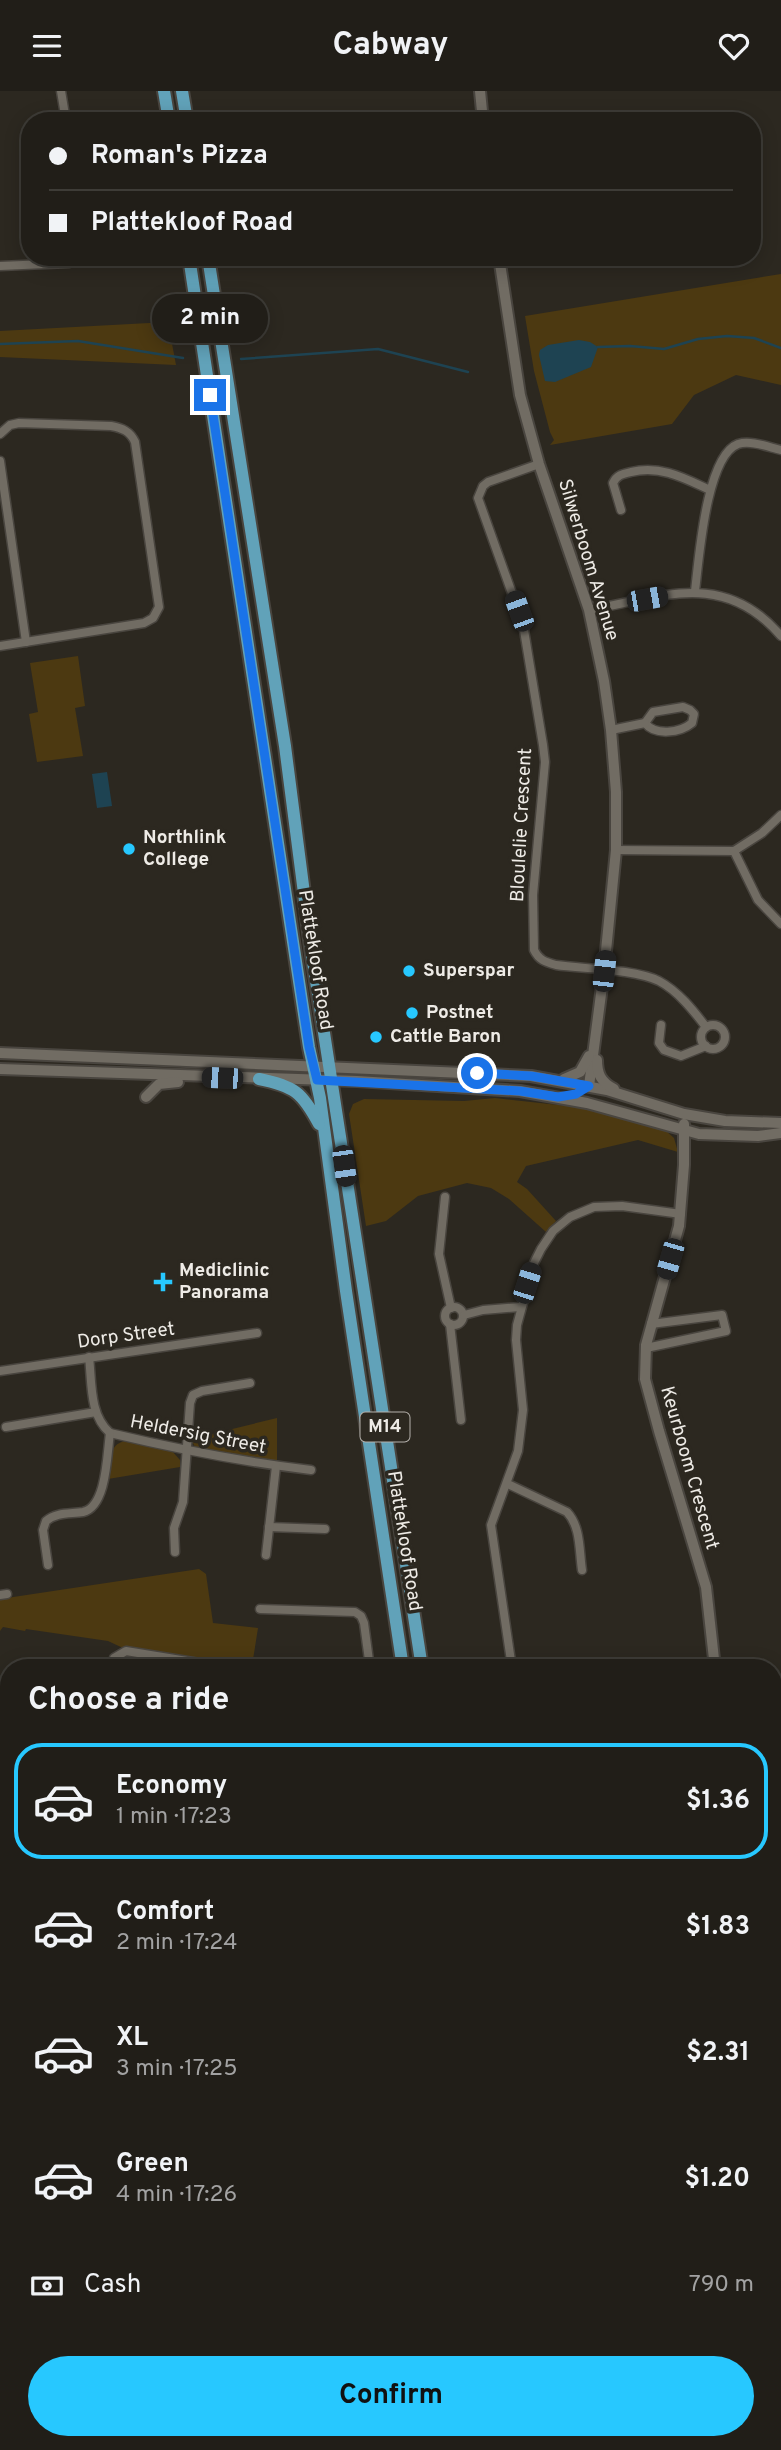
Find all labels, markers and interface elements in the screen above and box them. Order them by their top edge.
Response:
text: Cabway [333,26,448,66]
icon: menu [28,27,66,65]
icon: heart [715,27,753,65]
text: Roman's Pizza [91,140,268,173]
text: Plattekloof Road [91,207,293,240]
callout: 2 min [152,293,268,343]
text: 2 min [180,304,240,333]
route end [194,379,226,411]
street label: Silwerboom Avenue [552,476,624,644]
car [625,585,670,613]
car [502,588,537,634]
street label: Bloulelie Crescent [506,747,538,903]
place label: Northlink College [143,826,227,872]
marker: Northlink College [121,841,137,857]
street label: Plattekloof Road [292,888,338,1032]
car [592,949,617,993]
place label: Superspar [423,959,515,983]
marker: Superspar [401,963,417,979]
place label: Postnet [426,1001,494,1025]
marker: Postnet [404,1005,420,1021]
place label: Cattle Baron [390,1025,501,1049]
marker: Cattle Baron [368,1029,384,1045]
route start [461,1057,493,1089]
car [201,1067,244,1089]
car [331,1144,358,1188]
car [655,1236,686,1282]
place label: Mediclinic Panorama [179,1259,270,1305]
car [511,1260,544,1306]
marker: Mediclinic Panorama [153,1272,173,1292]
street label: Dorp Street [76,1317,176,1355]
street label: Keurboom Crescent [654,1383,724,1553]
street label: Heldersig Street [128,1410,268,1460]
road number: M14 [360,1413,410,1441]
street label: Plattekloof Road [381,1469,427,1613]
text: Choose a ride [28,1681,229,1721]
icon: car [32,1770,95,1833]
text: Economy [116,1770,227,1803]
text: $1.36 [686,1785,750,1818]
text: 1 min · 17:23 [116,1803,232,1832]
icon: car [32,1896,95,1959]
text: Comfort [116,1896,214,1929]
text: $1.83 [686,1911,750,1944]
text: 2 min · 17:24 [116,1929,237,1958]
icon: car [32,2022,95,2085]
text: XL [116,2022,148,2055]
text: $2.31 [686,2037,750,2070]
text: 3 min · 17:25 [116,2055,237,2084]
icon: car [32,2148,95,2211]
text: Green [116,2148,189,2181]
text: $1.20 [684,2163,750,2196]
text: 4 min · 17:26 [116,2181,237,2210]
icon: cash [28,2267,66,2305]
text: Cash [84,2269,141,2302]
text: 790 m [689,2271,754,2300]
button: Confirm [28,2356,754,2436]

